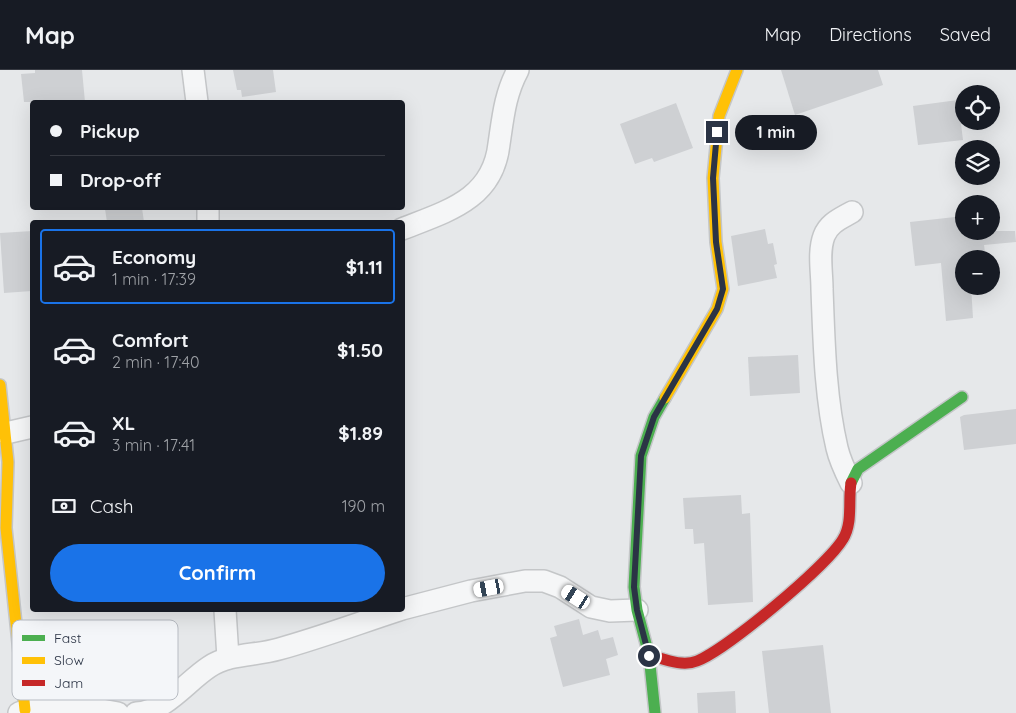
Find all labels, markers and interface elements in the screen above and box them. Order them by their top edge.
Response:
text: Map [25,20,75,50]
text: Map [764,23,801,46]
text: Directions [829,23,912,46]
text: Saved [940,23,991,46]
map controls [955,85,1000,295]
button: locate [955,85,1000,130]
callout: 1 min [734,114,817,150]
text: Pickup [80,119,140,143]
route end [706,121,728,143]
text: 1 min [757,122,795,142]
button: layers [955,140,1000,185]
text: Drop-off [80,168,161,192]
button: + [955,195,1000,240]
icon: car [52,244,97,289]
text: Economy [112,245,196,269]
button: − [955,250,1000,295]
text: $1.11 [346,255,383,279]
text: 1 min · 17:39 [112,269,196,289]
icon: car [52,327,97,372]
text: Comfort [112,328,189,352]
text: $1.50 [337,338,383,362]
text: 2 min · 17:40 [112,352,199,372]
icon: car [52,410,97,455]
text: XL [112,411,135,435]
text: $1.89 [338,421,383,445]
text: 3 min · 17:41 [112,435,195,455]
icon: cash [50,492,78,520]
text: Cash [90,494,134,518]
text: 190 m [342,496,385,516]
button: Confirm [50,544,385,602]
car [472,578,505,598]
car [559,583,592,611]
legend [12,620,178,700]
text: Fast [54,629,82,647]
route start [638,645,660,667]
text: Slow [54,651,84,669]
text: Jam [54,674,83,692]

